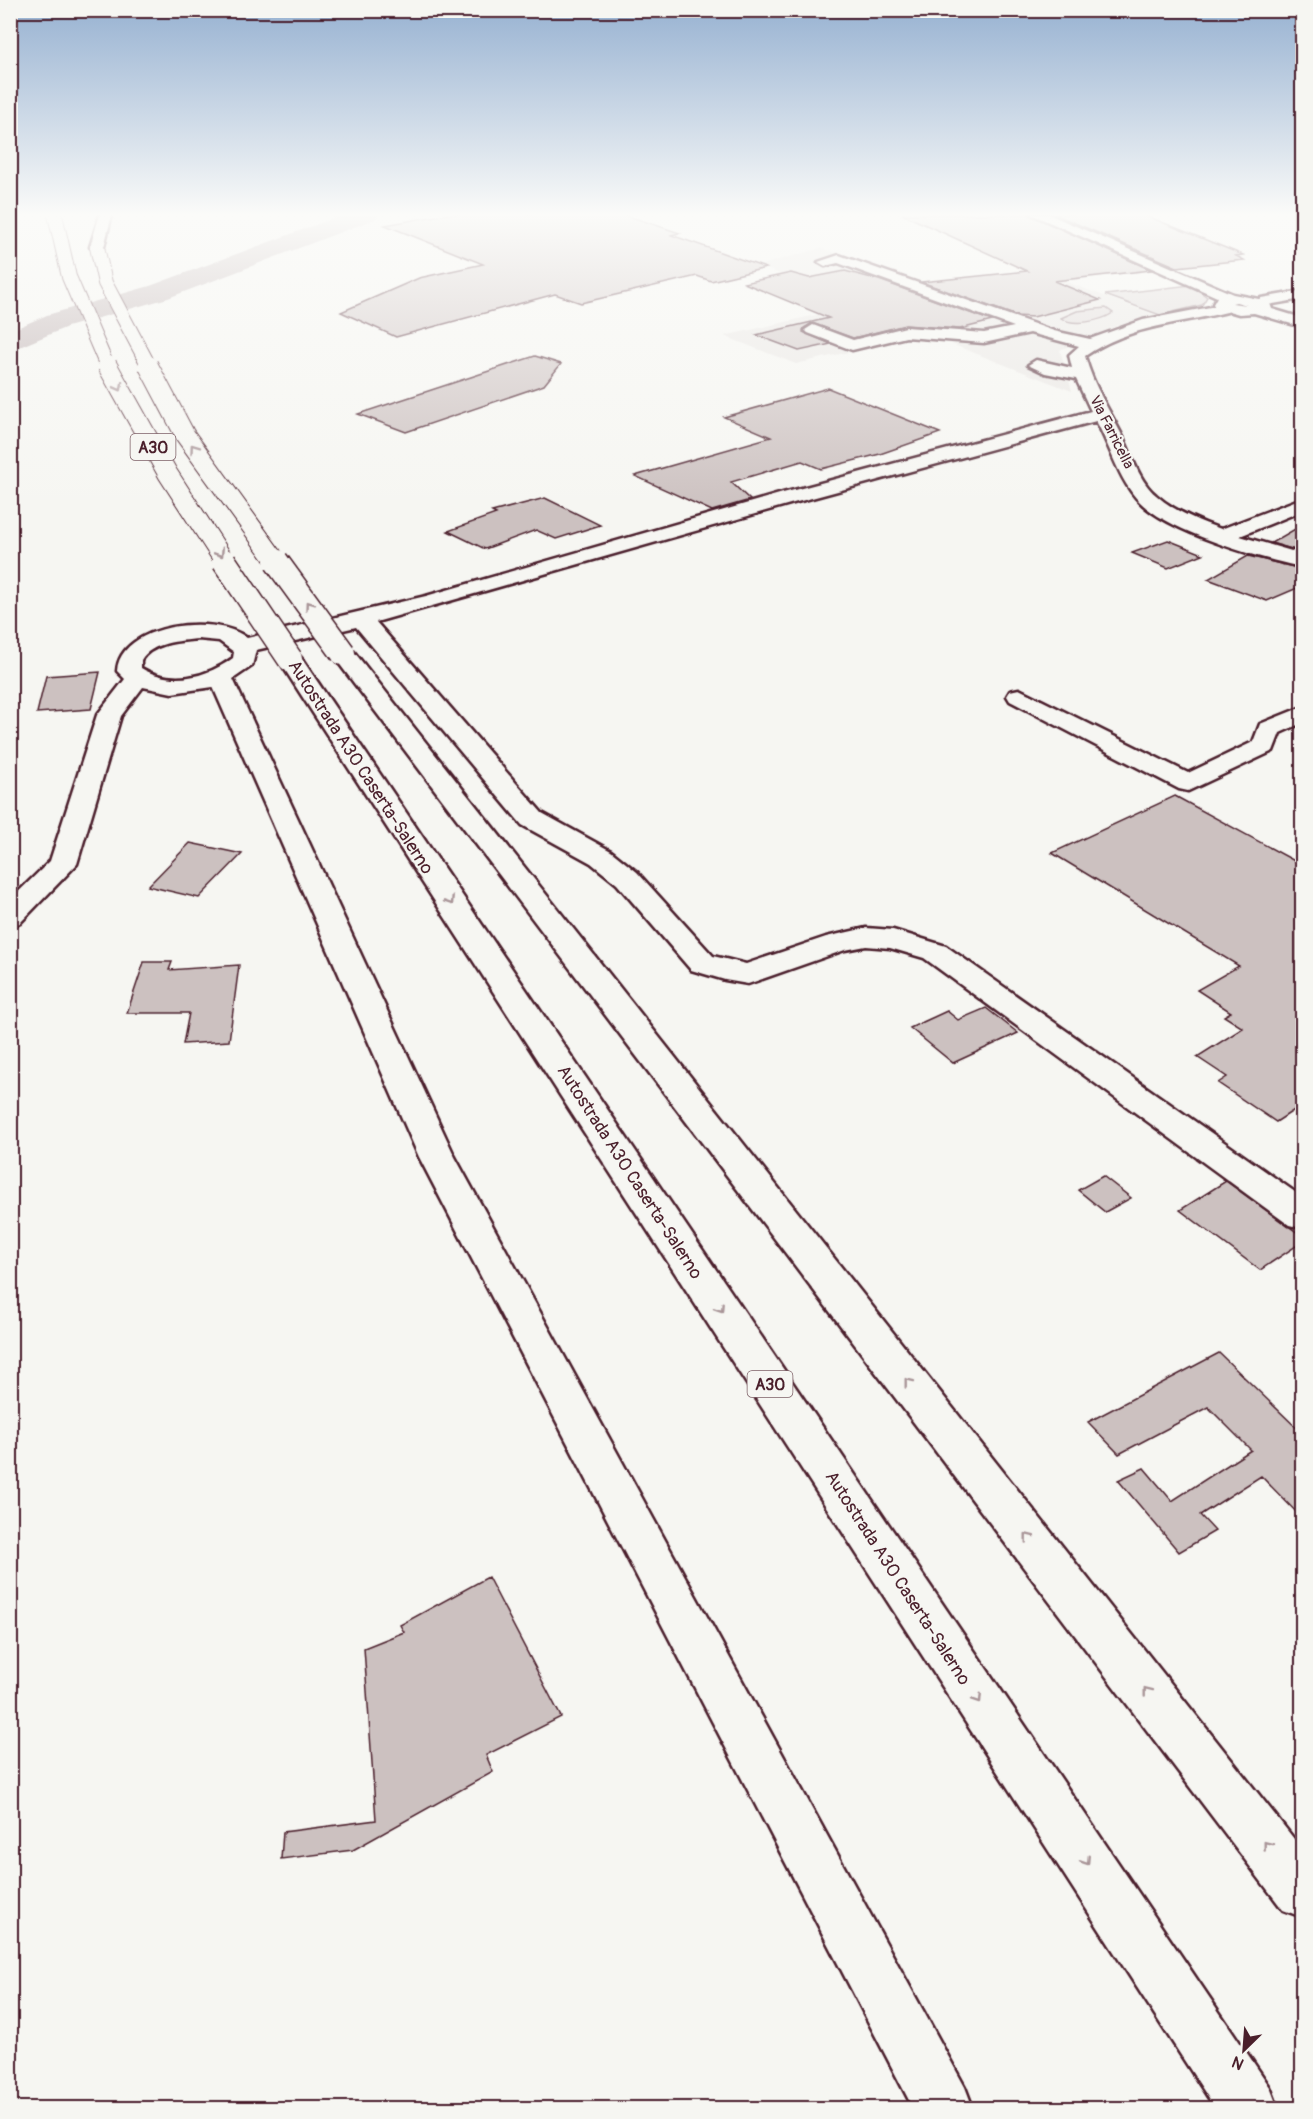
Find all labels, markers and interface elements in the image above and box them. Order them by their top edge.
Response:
one-way arrow [112,381,123,391]
street label: Via Farricella [1085,392,1138,472]
road number: A30 [130,434,176,460]
one-way arrow [190,443,201,454]
one-way arrow [213,547,225,557]
one-way arrow [305,601,316,612]
street label: Autostrada A30 Caserta-Salerno [283,656,439,879]
one-way arrow [443,894,454,905]
street label: Autostrada A30 Caserta-Salerno [552,1061,708,1284]
one-way arrow [712,1302,723,1313]
road number: A30 [748,1371,792,1397]
one-way arrow [905,1378,916,1389]
street label: Autostrada A30 Caserta-Salerno [820,1467,976,1690]
one-way arrow [1024,1532,1035,1543]
one-way arrow [1144,1686,1155,1697]
one-way arrow [971,1692,982,1703]
one-way arrow [1263,1841,1274,1852]
one-way arrow [1078,1855,1090,1865]
north arrow [1214,2020,1274,2080]
text: N [1229,2051,1247,2074]

